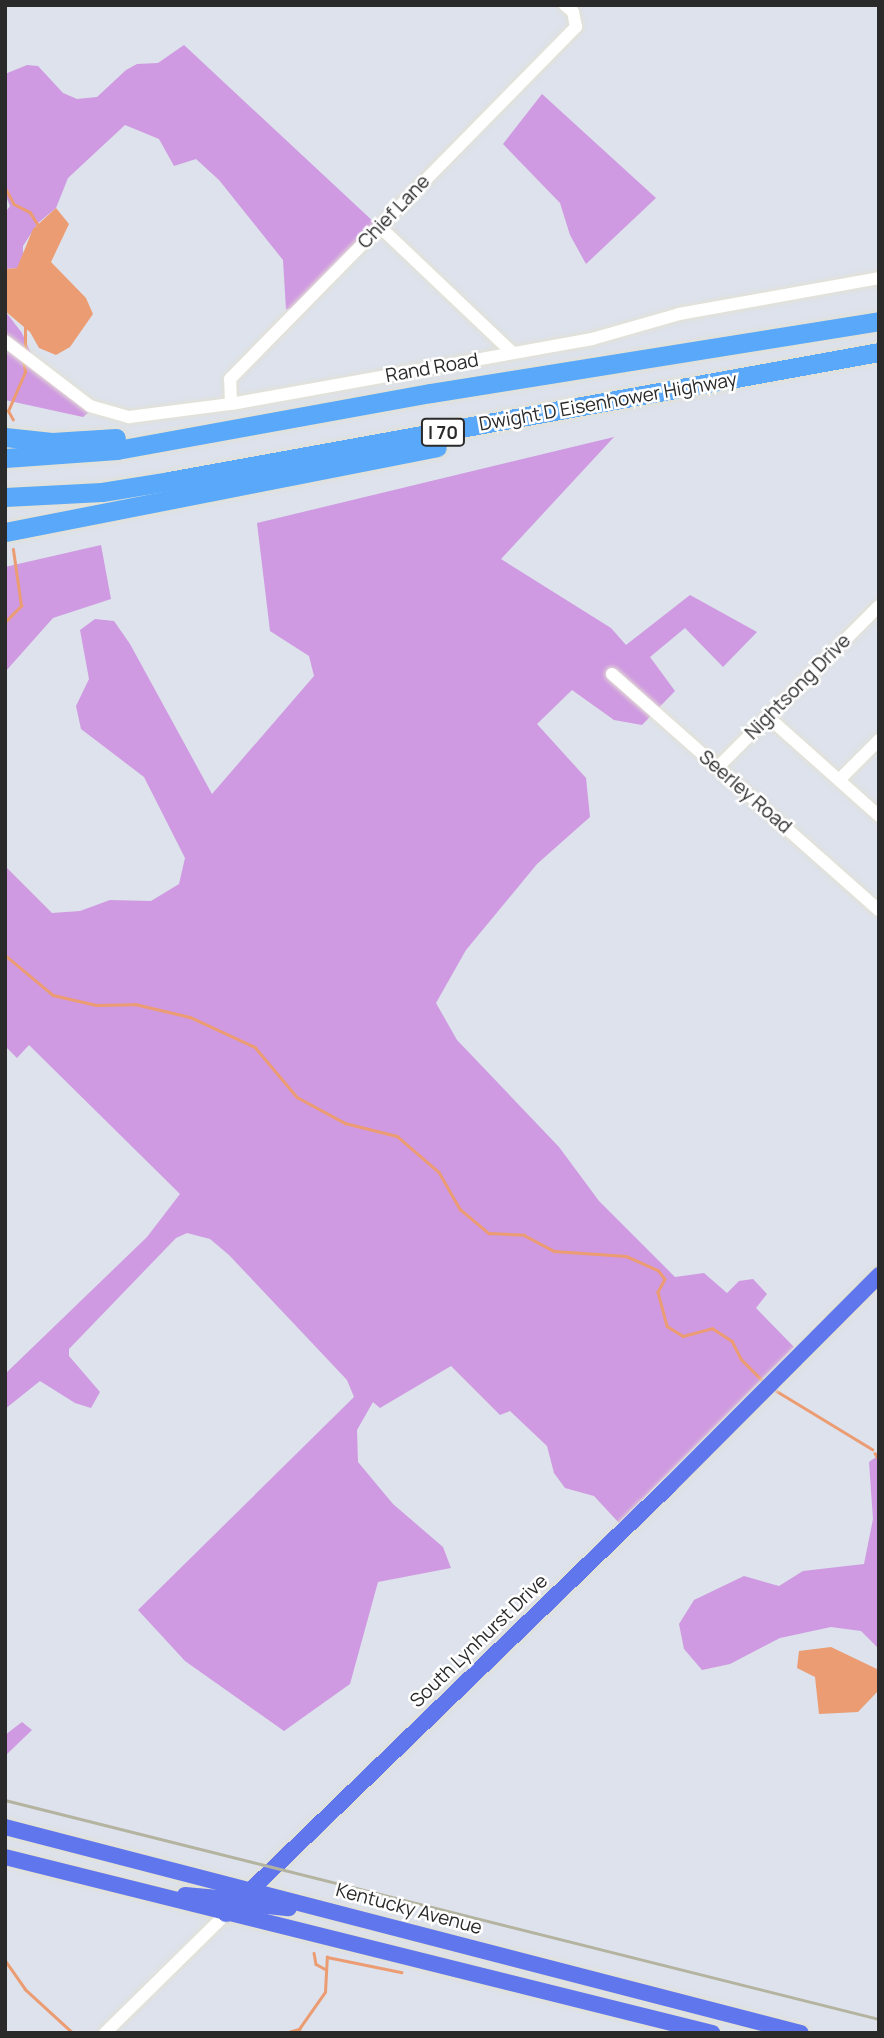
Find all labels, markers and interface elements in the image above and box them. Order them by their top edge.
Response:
street label: Chief Lane [353,170,435,254]
street label: Rand Road [384,349,480,387]
street label: Dwight D Eisenhower Highway [477,368,739,436]
road number: I 70 [420,418,466,446]
street label: Nightsong Drive [741,630,855,744]
street label: Seerley Road [694,746,796,838]
street label: South Lynhurst Drive [406,1570,552,1712]
street label: Kentucky Avenue [333,1879,485,1939]

